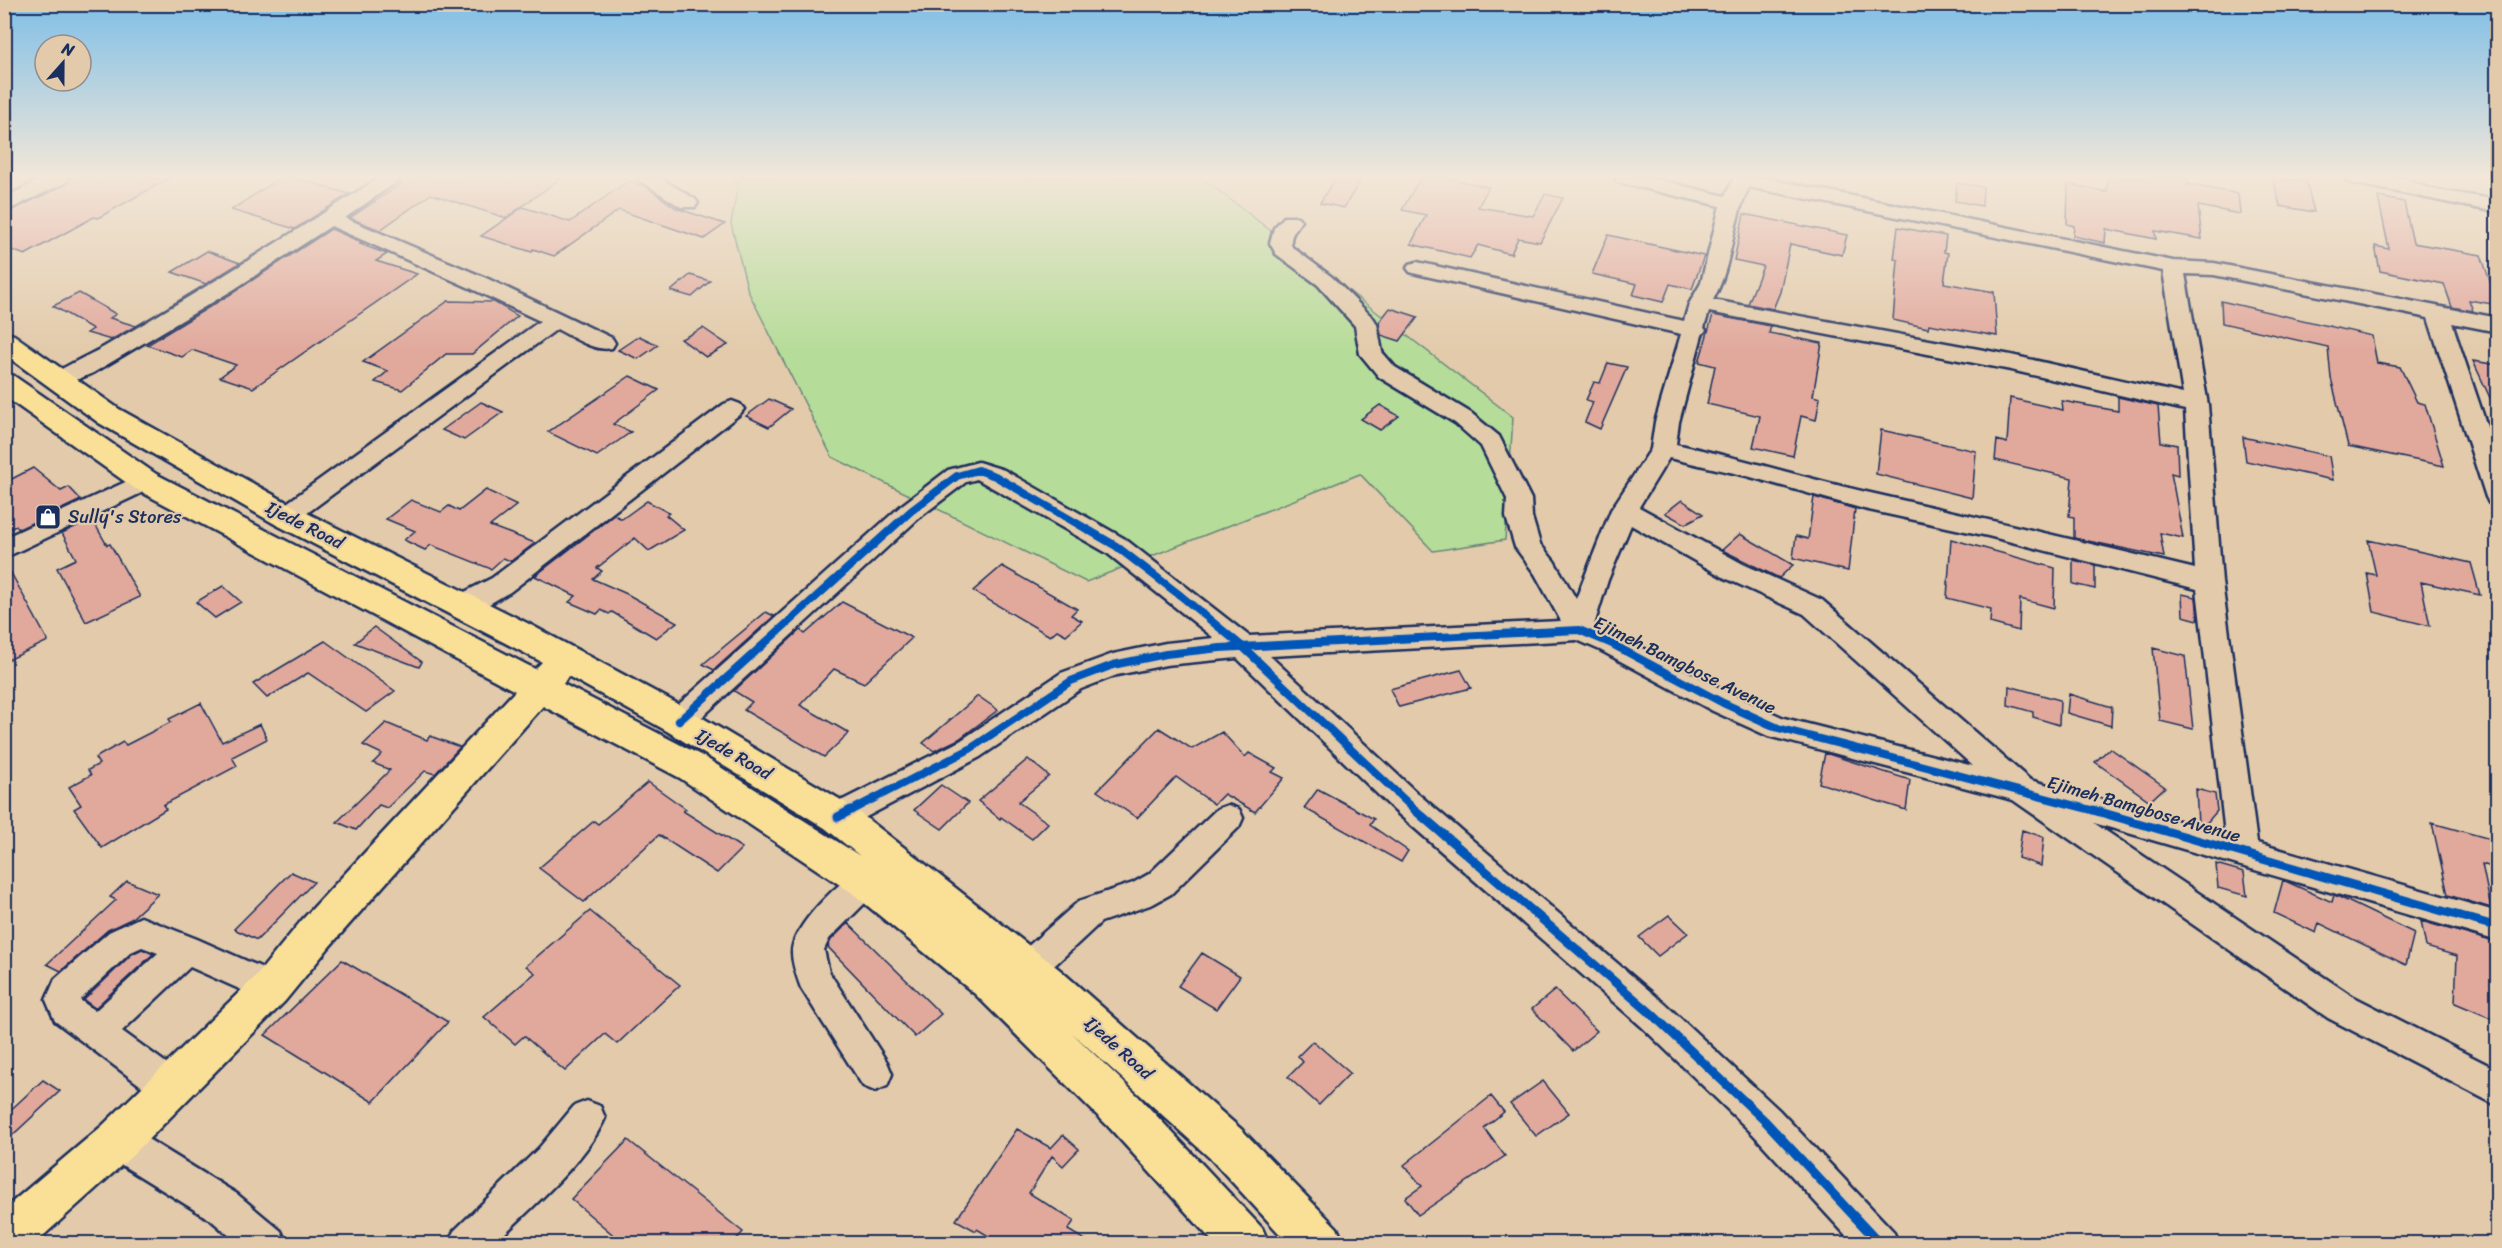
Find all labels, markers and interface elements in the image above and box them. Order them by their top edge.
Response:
north arrow [33,33,93,93]
text: N [57,34,79,65]
street label: Ijede Road [259,491,351,559]
place label: Sully's Stores [68,501,182,533]
shop icon: Sully's Stores [33,502,63,532]
street label: Ejimeh Bamgbose Avenue [1588,607,1782,723]
street label: Ijede Road [689,719,780,790]
street label: Ejimeh Bamgbose Avenue [2044,766,2244,852]
street label: Ijede Road [1076,1007,1162,1089]

